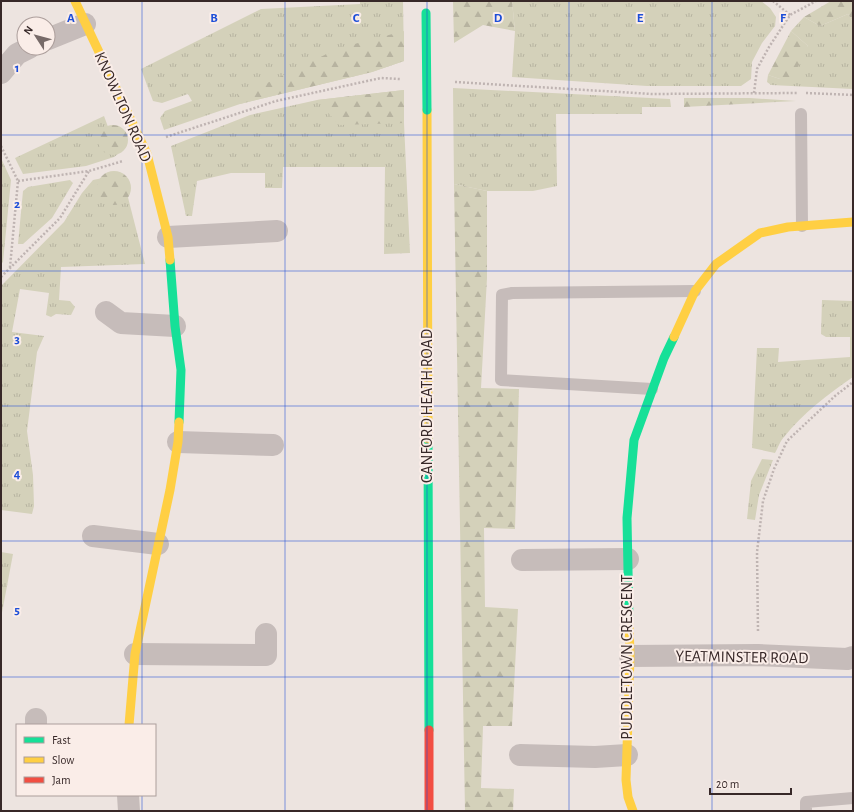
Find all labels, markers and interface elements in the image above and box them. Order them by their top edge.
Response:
text: A [67,12,75,25]
text: B [210,12,218,25]
text: C [353,12,360,25]
text: D [494,12,503,25]
text: E [637,12,644,25]
text: F [780,12,787,25]
north arrow [16,16,56,56]
text: N [22,24,35,37]
street label: KNOWLTON ROAD [92,50,154,164]
text: 1 [15,62,19,75]
text: 2 [14,198,20,211]
street label: CANFORD HEATH ROAD [419,329,435,483]
text: 3 [14,333,20,346]
text: 4 [14,468,21,481]
street label: PUDDLETOWN CRESCENT [619,574,635,740]
text: 5 [14,604,20,617]
street label: YEATMINSTER ROAD [675,648,809,666]
legend [16,724,156,796]
text: Fast [52,734,71,746]
text: Slow [52,754,74,766]
scale bar [710,770,791,796]
text: Jam [52,774,71,786]
text: 20 m [716,778,739,790]

